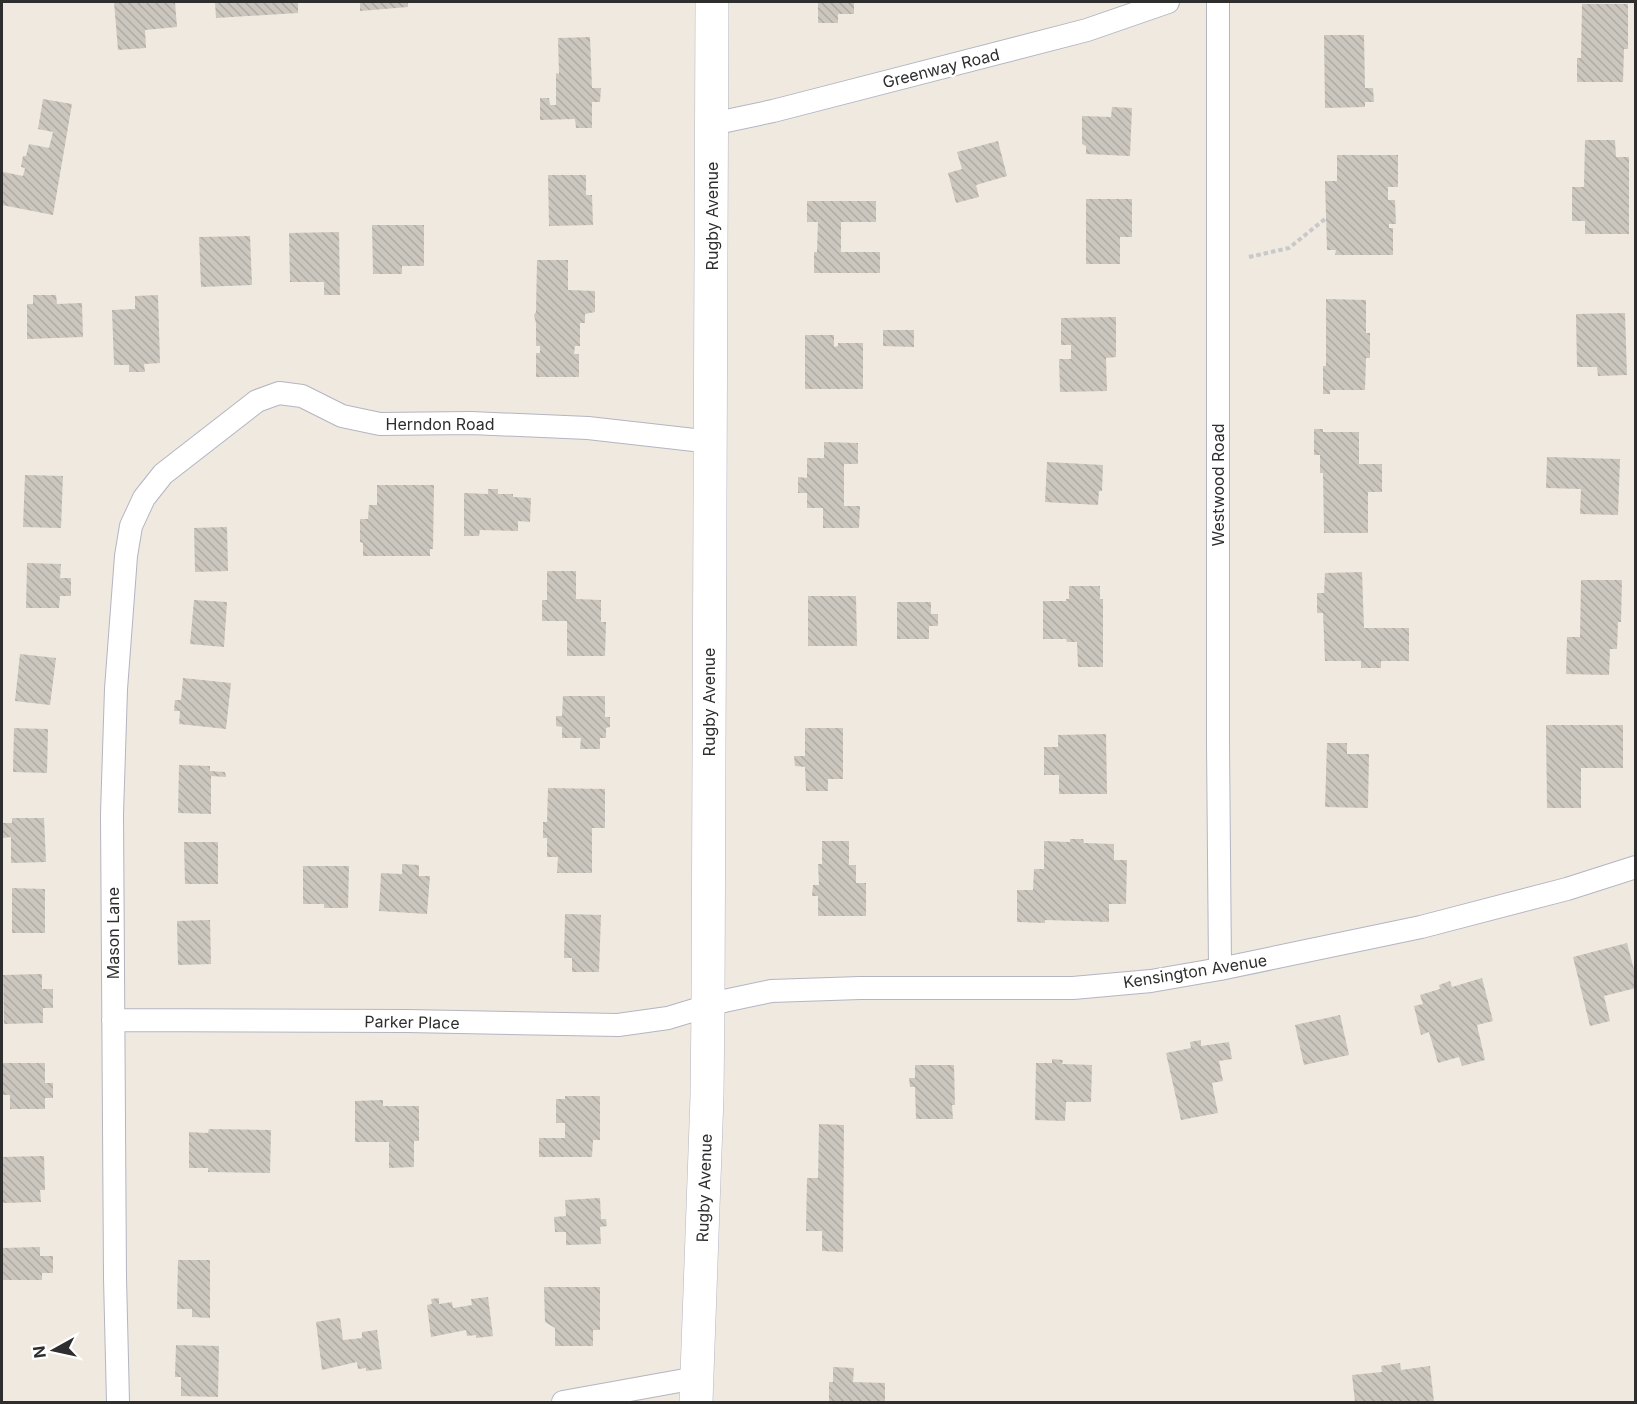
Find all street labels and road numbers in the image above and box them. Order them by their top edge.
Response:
street label: Greenway Road [880,44,1002,92]
street label: Rugby Avenue [702,162,722,270]
street label: Herndon Road [386,414,494,434]
street label: Westwood Road [1208,423,1228,547]
street label: Rugby Avenue [699,648,719,756]
street label: Mason Lane [103,887,123,979]
street label: Kensington Avenue [1122,950,1268,992]
street label: Parker Place [364,1011,460,1033]
street label: Rugby Avenue [692,1133,716,1243]

